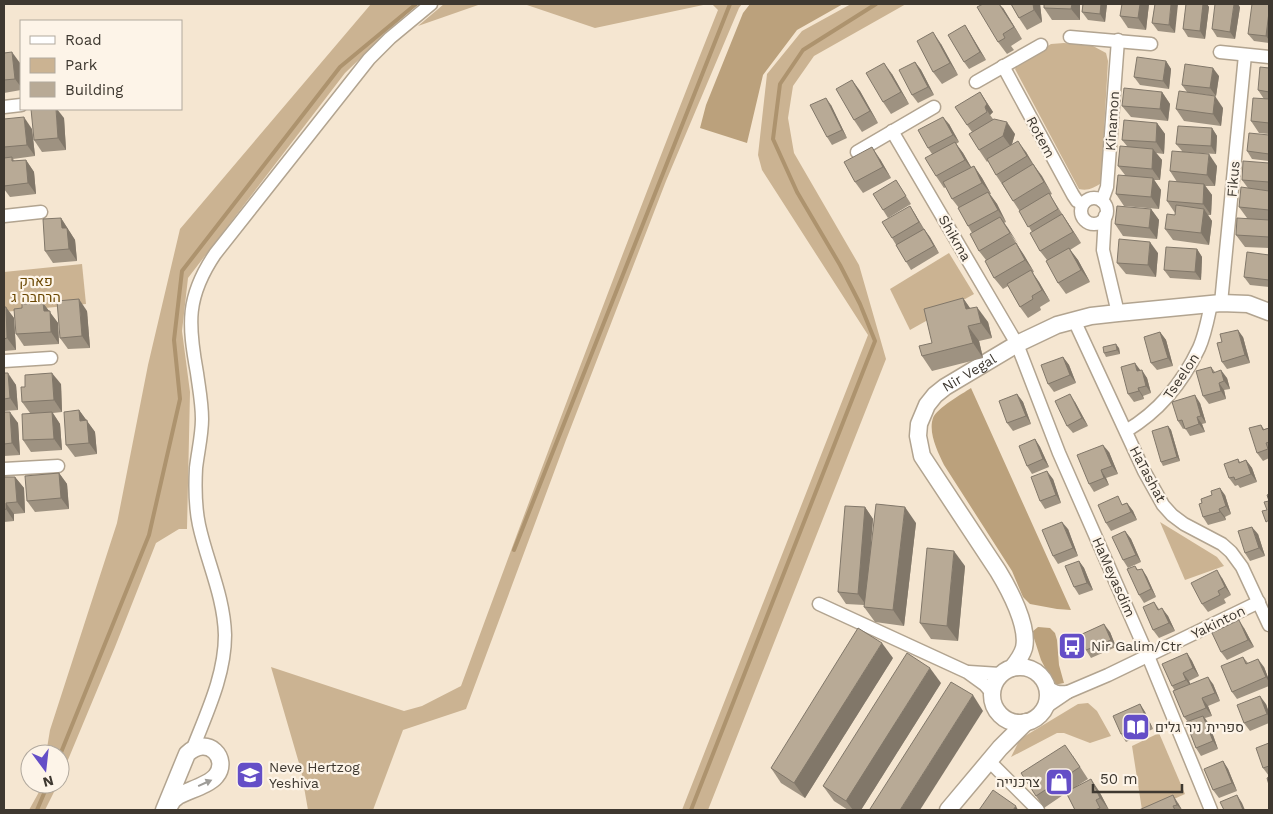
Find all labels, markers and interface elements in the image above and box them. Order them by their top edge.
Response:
legend [20,20,182,110]
text: Road [65,31,102,49]
text: Park [65,56,98,74]
text: Building [65,81,123,99]
street label: Kinamon [1102,91,1122,151]
street label: Rotem [1023,114,1059,160]
street label: Fikus [1223,160,1243,198]
street label: Shikma [935,212,975,264]
park label: פארק הרחבה ג [11,273,61,305]
street label: Nir Vegal [939,350,1000,395]
street label: Tseelon [1160,350,1202,402]
street label: HaTashat [1127,443,1170,505]
street label: HaMeyasdim [1089,535,1139,619]
street label: Yakinton [1188,602,1248,642]
bus stop icon: Nir Galim/Ctr [1057,631,1087,661]
place label: Nir Galim/Ctr [1091,638,1182,654]
library icon: ספרית ניר גלים [1121,712,1151,742]
place label: ספרית ניר גלים [1155,719,1244,735]
north arrow [20,744,70,794]
place label: Neve Hertzog Yeshiva [269,759,360,791]
school or university icon: Neve Hertzog Yeshiva [235,760,265,790]
scale bar [1093,762,1182,794]
shop icon: צרכנייה [1044,767,1074,797]
text: 50 m [1100,770,1137,788]
text: N [41,772,55,791]
place label: צרכנייה [996,774,1040,790]
one-way arrow [198,778,212,786]

